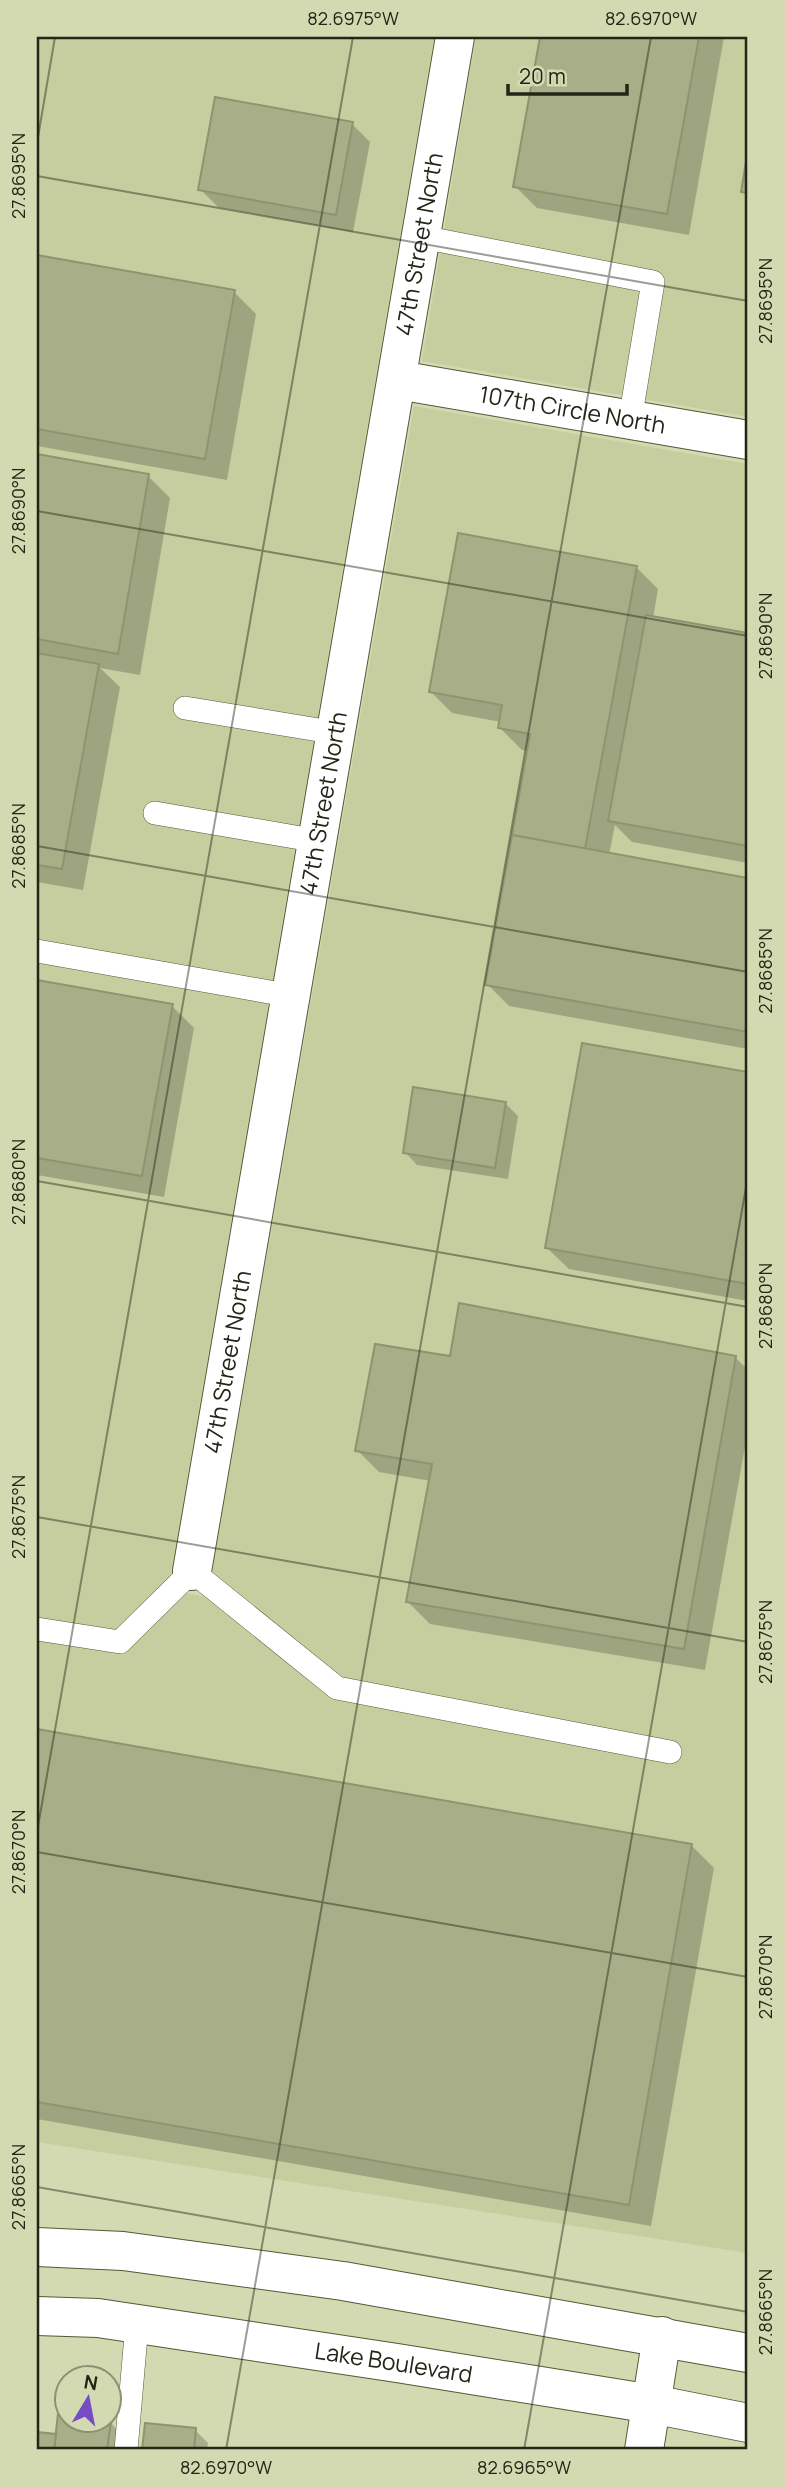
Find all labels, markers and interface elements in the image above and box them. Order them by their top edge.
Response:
text: 82.6975°W [307,6,399,30]
text: 82.6970°W [605,6,697,30]
scale bar [508,52,628,96]
text: 20 m [519,62,566,90]
text: 27.8695°N [6,133,30,219]
street label: 47th Street North [387,150,450,338]
text: 27.8695°N [753,258,777,344]
street label: 107th Circle North [477,377,668,441]
text: 27.8690°N [6,468,30,554]
text: 27.8690°N [753,593,777,679]
street label: 47th Street North [291,709,354,897]
text: 27.8685°N [6,803,30,889]
text: 27.8685°N [753,928,777,1014]
text: 27.8680°N [6,1139,30,1225]
text: 27.8680°N [753,1263,777,1349]
street label: 47th Street North [195,1268,258,1456]
text: 27.8675°N [6,1475,30,1559]
text: 27.8675°N [753,1600,777,1684]
text: 27.8670°N [6,1810,30,1894]
text: 27.8670°N [753,1935,777,2019]
text: 27.8665°N [6,2144,30,2230]
text: 27.8665°N [753,2269,777,2355]
street label: Lake Boulevard [313,2334,475,2390]
north arrow [52,2364,122,2434]
text: N [82,2368,100,2396]
text: 82.6970°W [180,2455,272,2479]
text: 82.6965°W [477,2455,571,2479]

